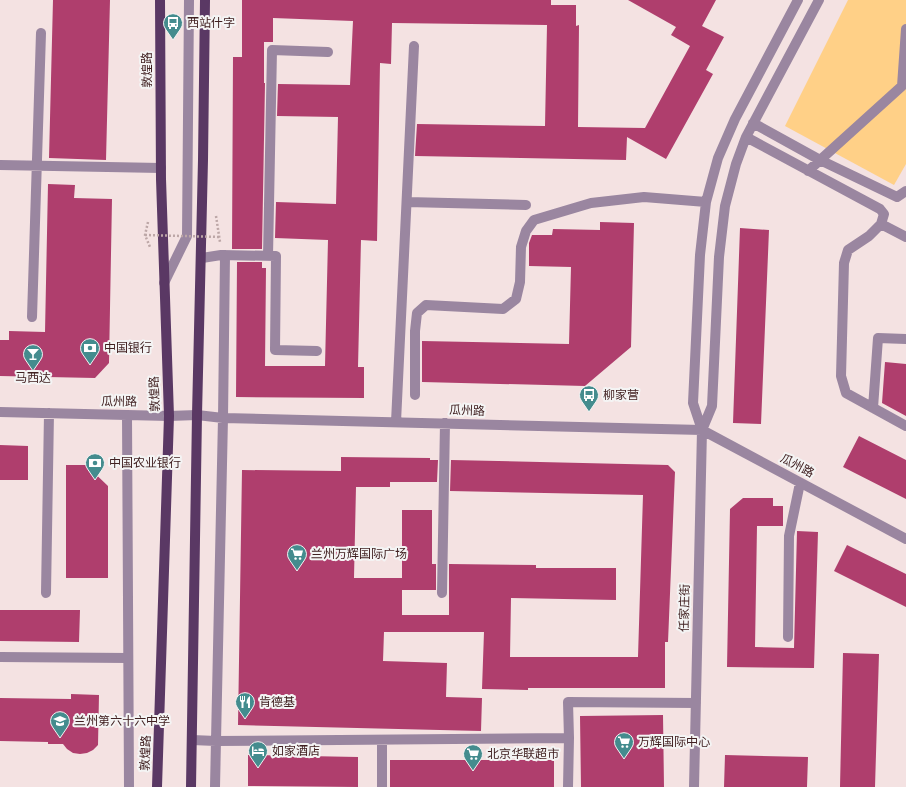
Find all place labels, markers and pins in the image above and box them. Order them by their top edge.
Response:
bus stop icon: 西站什字 [162,12,184,40]
place label: 西站什字 [187,16,235,31]
bank icon: 中国银行 [79,337,101,365]
place label: 中国银行 [104,341,152,356]
bar icon: 马西达 [22,343,44,371]
place label: 马西达 [15,371,51,386]
bus stop icon: 柳家营 [578,384,600,412]
place label: 柳家营 [603,388,639,403]
bank icon: 中国农业银行 [84,452,106,480]
place label: 中国农业银行 [109,456,181,471]
supermarket icon: 兰州万辉国际广场 [286,543,308,571]
place label: 兰州万辉国际广场 [311,547,407,562]
restaurant icon: 肯德基 [234,691,256,719]
place label: 肯德基 [259,695,295,710]
school or university icon: 兰州第六十六中学 [49,710,71,738]
place label: 兰州第六十六中学 [74,714,170,729]
supermarket icon: 万辉国际中心 [613,731,635,759]
place label: 万辉国际中心 [638,735,710,750]
hotel icon: 如家酒店 [247,740,269,768]
supermarket icon: 北京华联超市 [462,743,484,771]
place label: 如家酒店 [272,744,320,759]
place label: 北京华联超市 [487,747,559,762]

